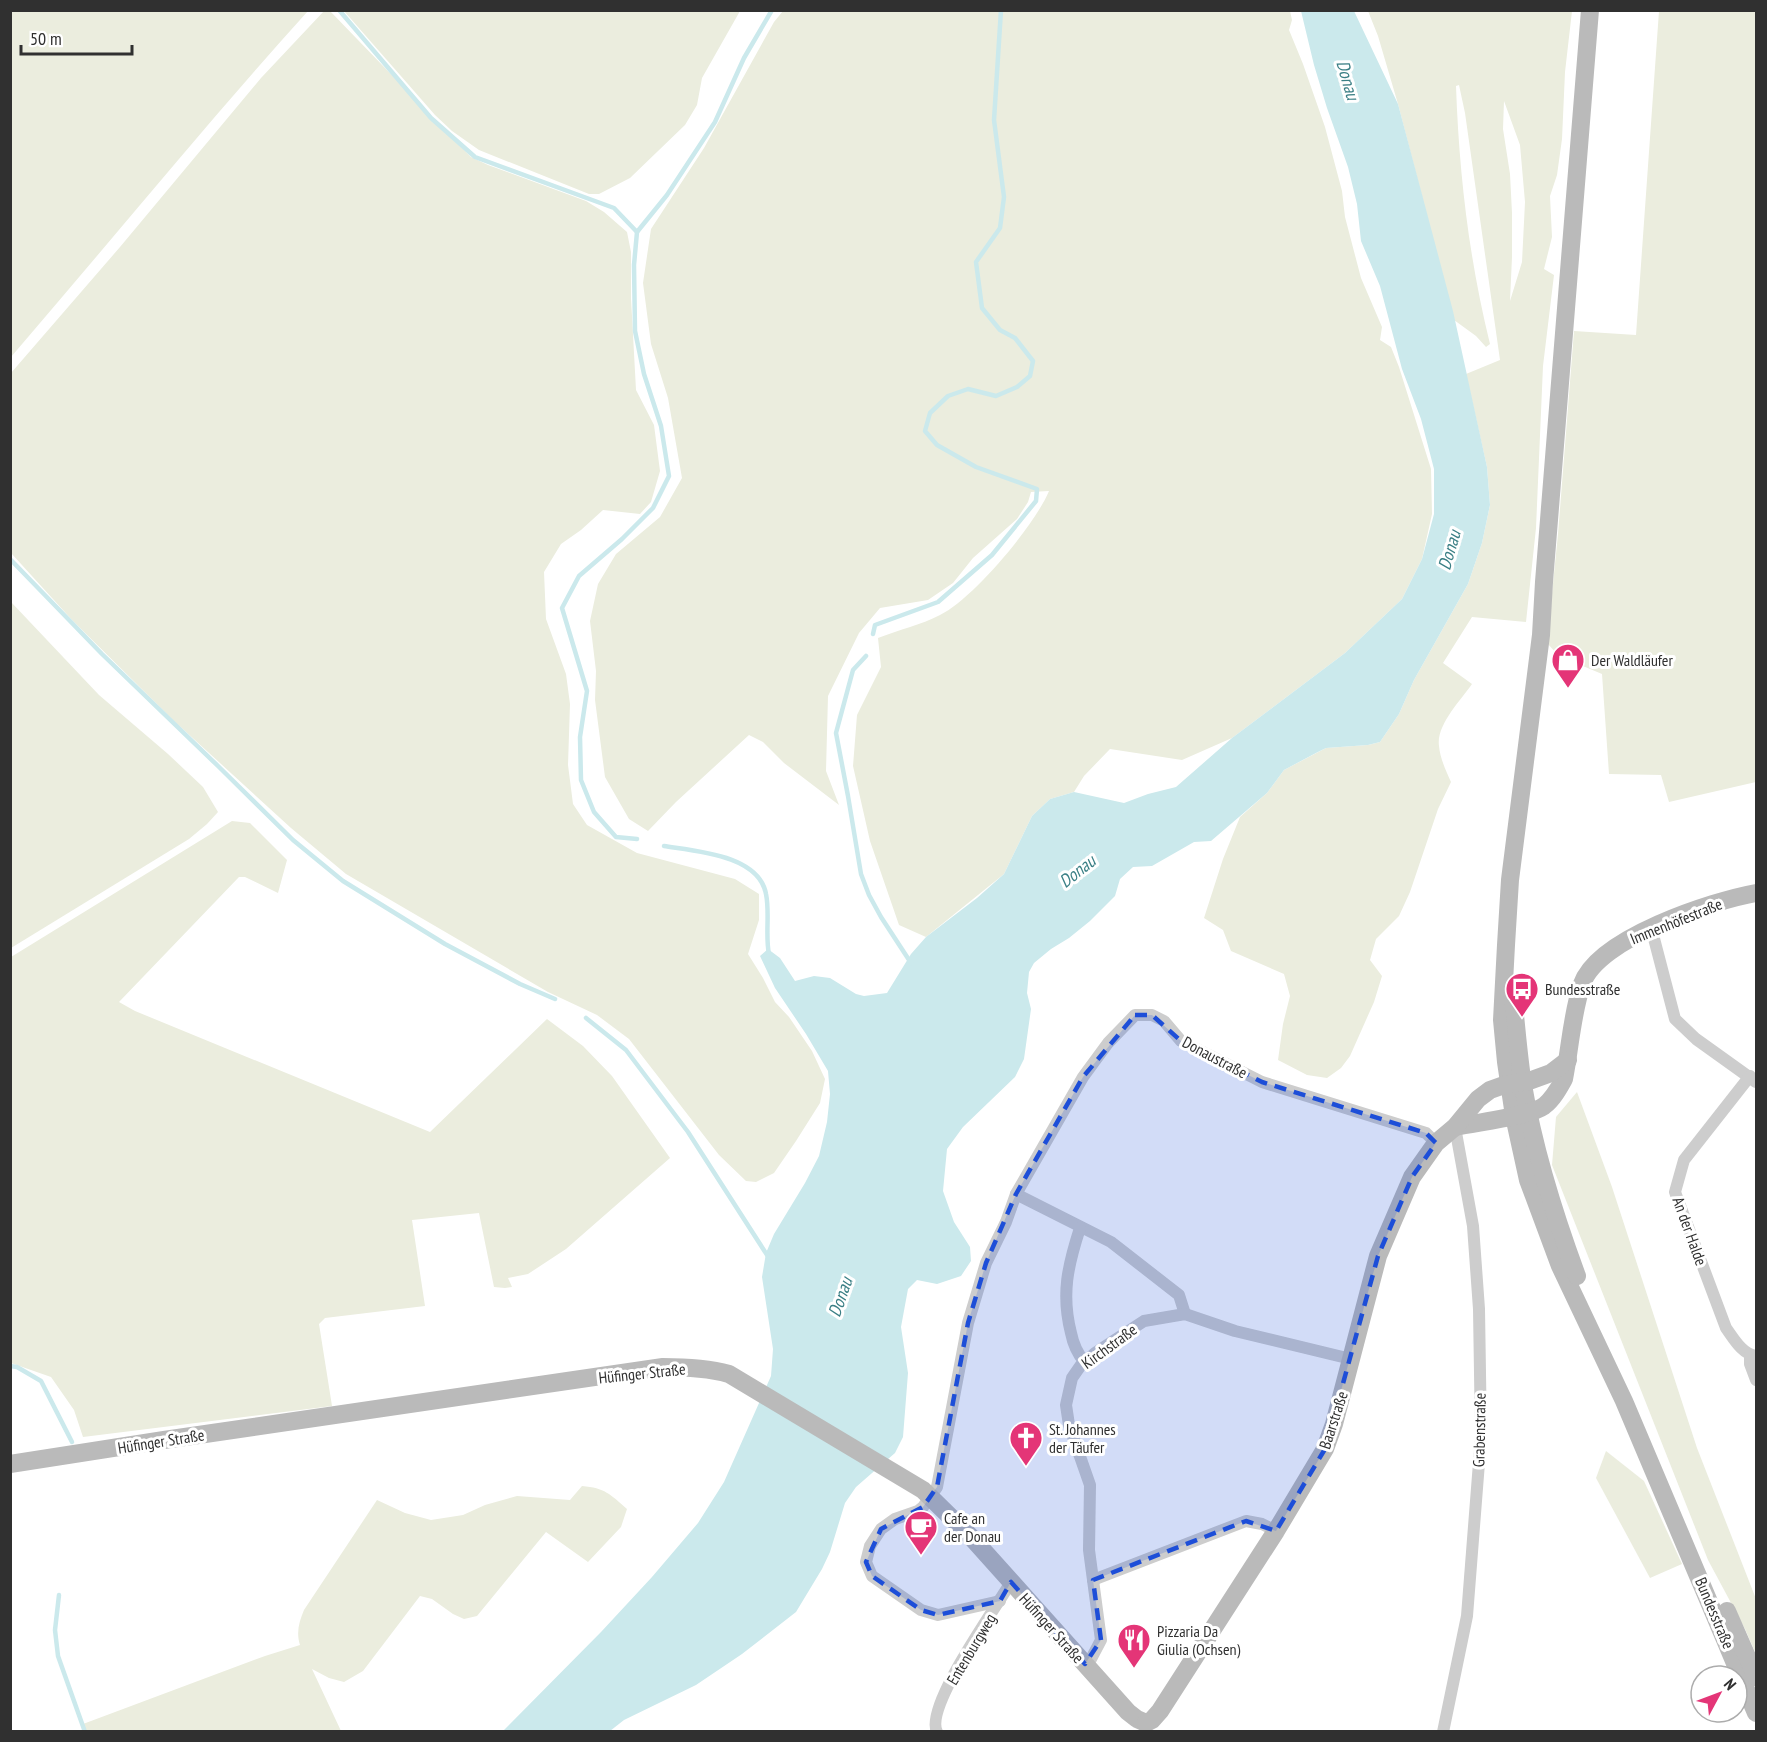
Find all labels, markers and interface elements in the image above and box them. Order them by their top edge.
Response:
scale bar [21,18,132,56]
text: 50 m [30,27,62,50]
water label: Donau [1331,58,1365,104]
water label: Donau [1432,526,1466,572]
shop icon: Der Waldläufer [1550,642,1586,689]
place label: Der Waldläufer [1591,650,1673,670]
water label: Donau [1054,849,1101,892]
street label: Immenhöfestraße [1627,893,1725,949]
bus stop icon: Bundesstraße [1504,971,1540,1018]
place label: Bundesstraße [1545,979,1620,999]
street label: Donaustraße [1179,1032,1251,1082]
street label: An der Halde [1668,1194,1712,1268]
water label: Donau [823,1273,858,1320]
street label: Kirchstraße [1077,1319,1141,1373]
street label: Hüfinger Straße [598,1358,686,1388]
street label: Baarstraße [1314,1389,1352,1451]
street label: Grabenstraße [1468,1393,1490,1467]
place label: St. Johannes der Täufer [1049,1419,1116,1457]
church icon: St. Johannes der Täufer [1008,1420,1044,1467]
street label: Hüfinger Straße [116,1424,206,1458]
place label: Cafe an der Donau [944,1508,1001,1546]
cafe icon: Cafe an der Donau [903,1509,939,1556]
street label: Bundesstraße [1691,1574,1739,1652]
street label: Hüfinger Straße [1015,1589,1089,1667]
street label: Entenburgweg [942,1610,1000,1688]
place label: Pizzaria Da Giulia (Ochsen) [1157,1621,1241,1659]
restaurant icon: Pizzaria Da Giulia (Ochsen) [1116,1622,1152,1669]
north arrow [1689,1664,1749,1724]
text: N [1720,1674,1741,1694]

